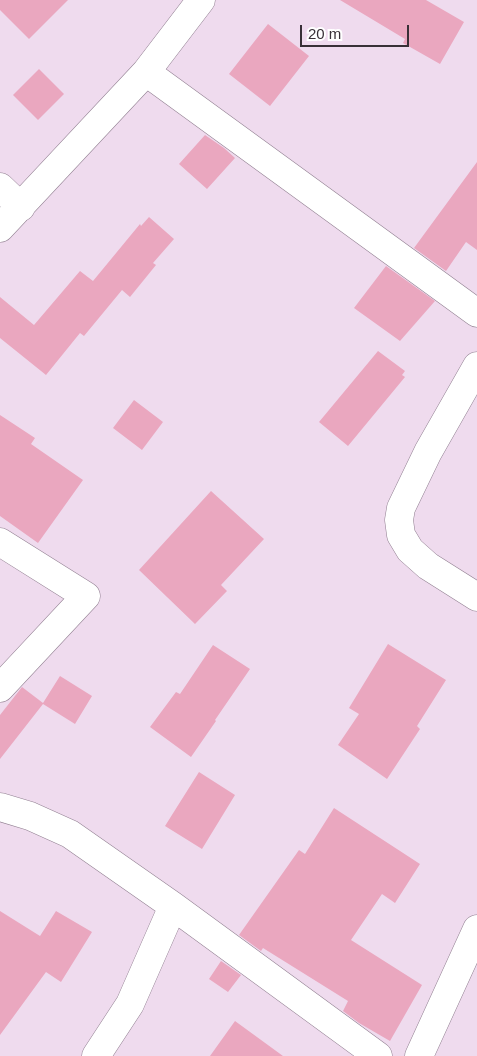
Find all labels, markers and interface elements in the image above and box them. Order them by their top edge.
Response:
scale bar [302,15,411,47]
text: 20 m [308,25,341,42]

